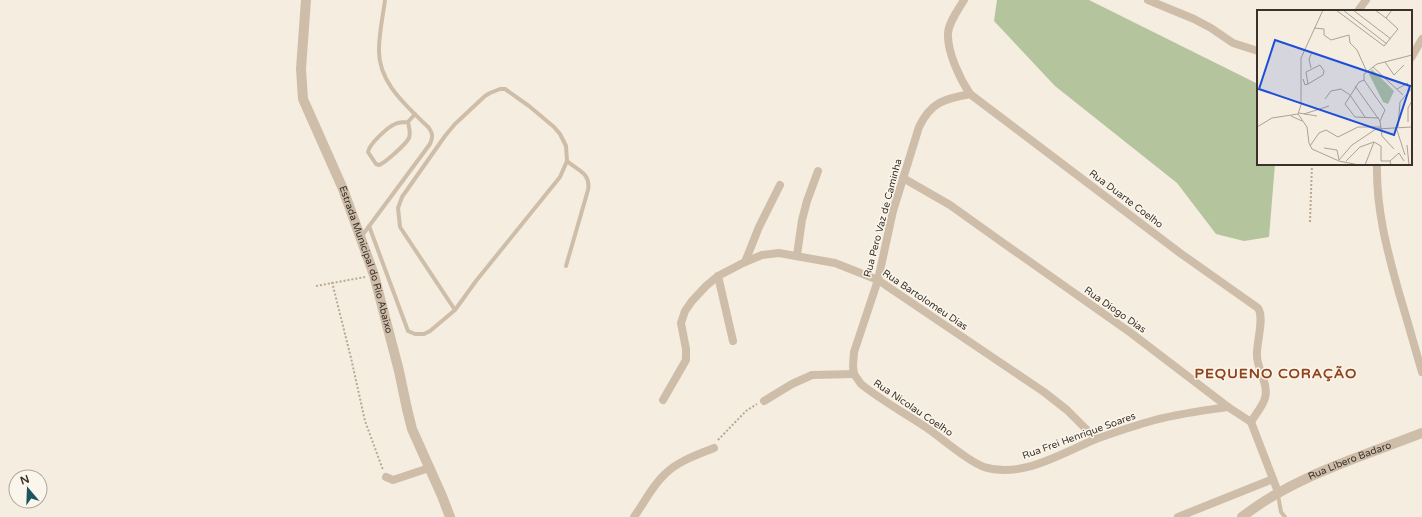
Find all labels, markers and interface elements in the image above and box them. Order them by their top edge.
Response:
inset map [1257,10,1412,165]
street label: Rua Pero Vaz de Caminha [861,157,905,279]
street label: Rua Duarte Coelho [1087,167,1165,231]
street label: Estrada Municipal do Rio Abaixo [336,184,395,335]
street label: Rua Bartolomeu Dias [880,267,970,333]
street label: Rua Diogo Dias [1082,284,1148,336]
district label: PEQUENO CORAÇÃO [1195,365,1357,382]
street label: Rua Nicolau Coelho [871,377,955,439]
street label: Rua Frei Henrique Soares [1021,410,1138,462]
street label: Rua Líbero Badaro [1306,439,1393,483]
north arrow [8,469,48,509]
text: N [19,472,31,488]

